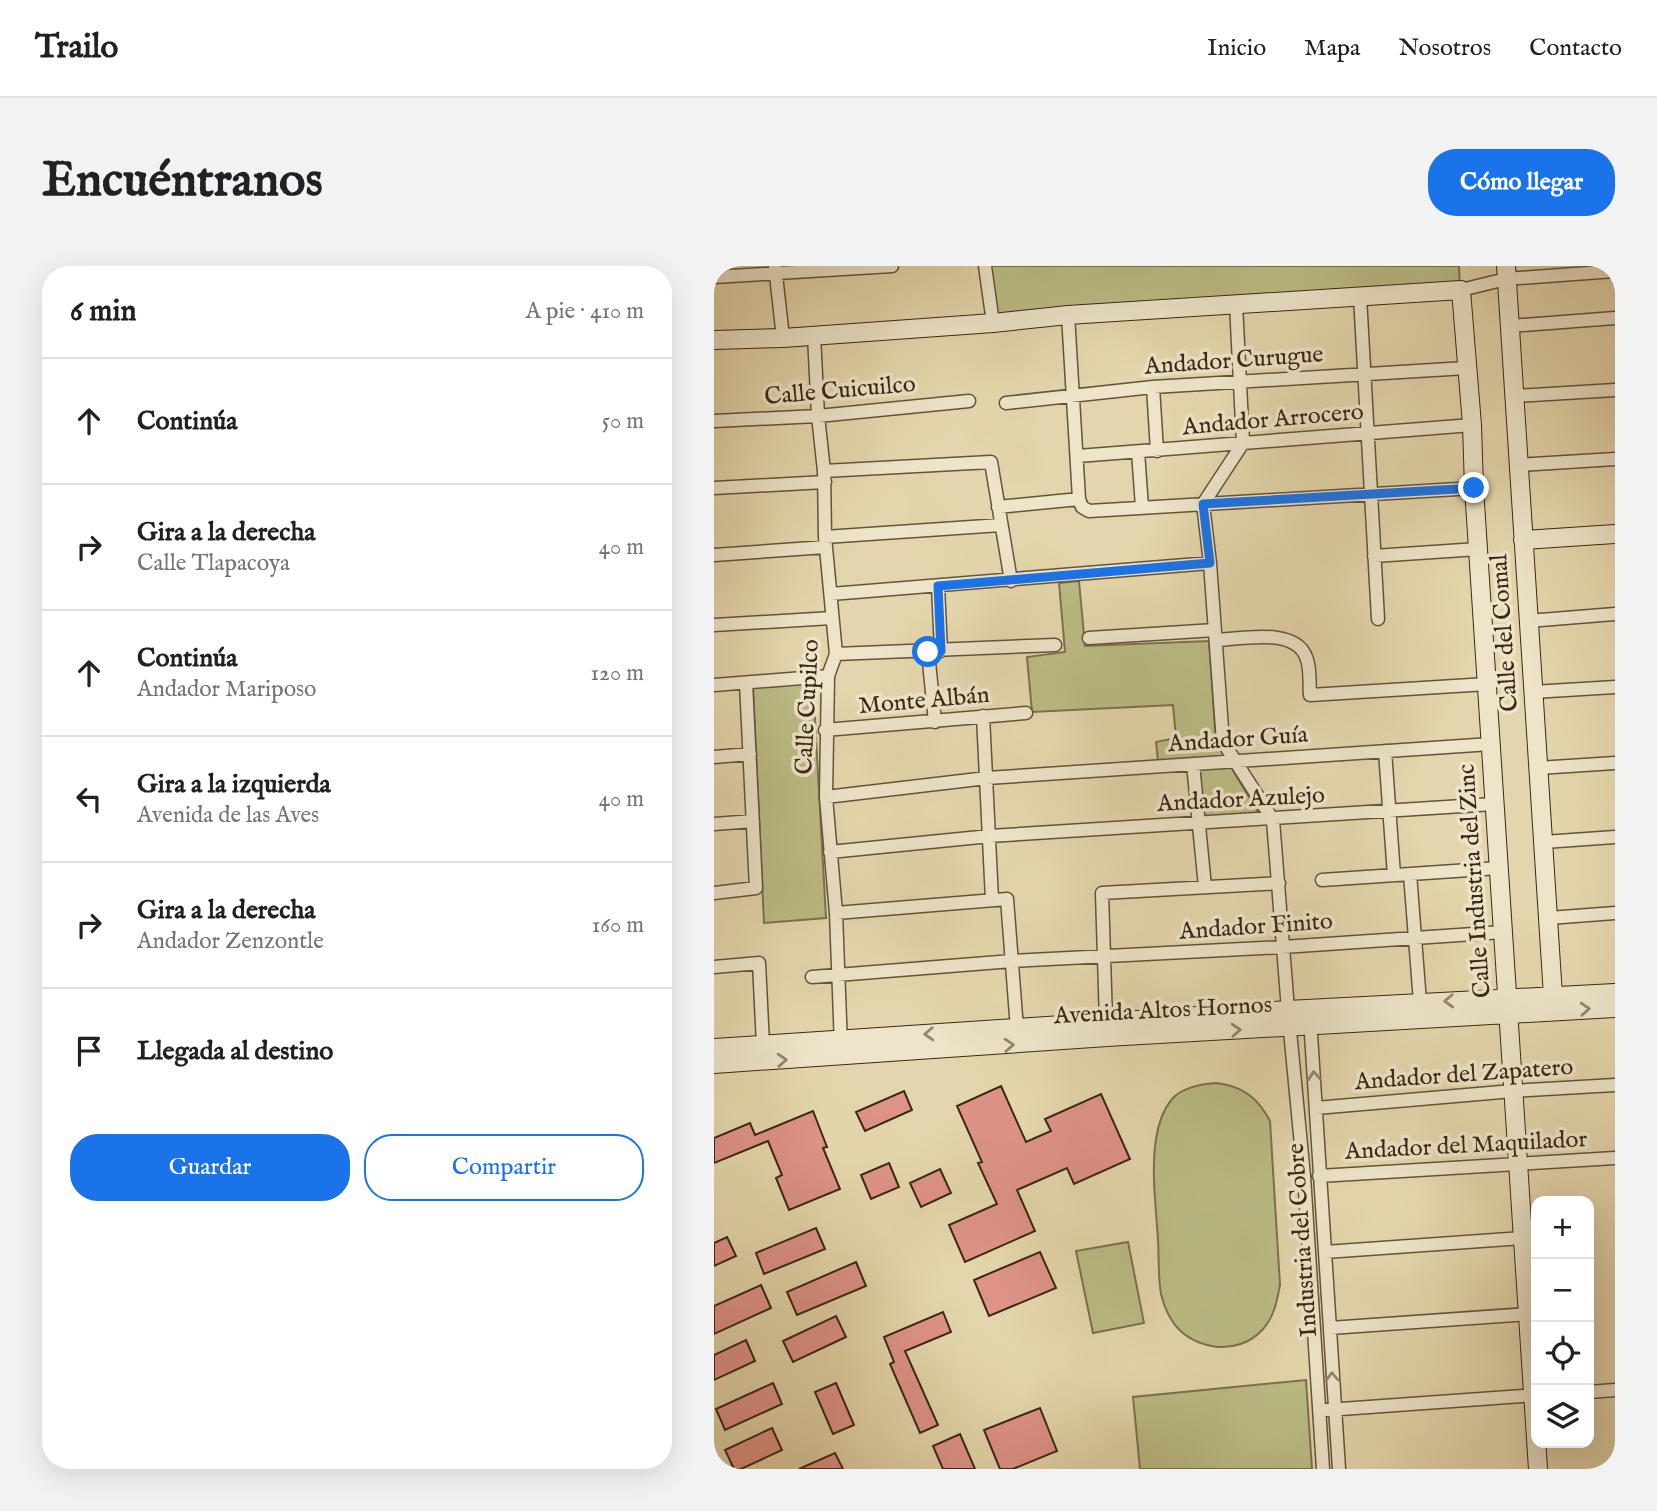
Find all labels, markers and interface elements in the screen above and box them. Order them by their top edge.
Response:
text: Trailo [35,27,118,69]
text: Inicio [1207,33,1266,64]
text: Mapa [1304,33,1360,64]
text: Nosotros [1398,33,1491,64]
text: Contacto [1529,33,1622,64]
button: Cómo llegar [1428,149,1615,216]
text: Encuéntranos [42,151,323,213]
text: 6 min [70,293,136,331]
text: A pie · 410 m [526,297,644,326]
street label: Andador Curugue [1143,339,1324,383]
street label: Calle Cuicuilco [763,369,917,413]
street label: Andador Arrocero [1180,397,1365,443]
icon: ahead [70,402,108,440]
text: Continúa [137,405,238,438]
text: 50 m [602,407,644,436]
route end [1458,472,1489,503]
text: Gira a la derecha [137,516,316,549]
icon: right [70,528,108,566]
text: 40 m [599,533,644,562]
text: Calle Tlapacoya [137,549,290,578]
street label: Calle del Comal [1484,553,1526,713]
route start [912,636,943,667]
street label: Calle Cupilco [789,638,827,775]
text: Continúa [137,642,238,675]
icon: ahead [70,654,108,692]
text: 120 m [591,659,644,688]
text: Andador Mariposo [137,675,317,704]
street label: Monte Albán [857,680,991,722]
street label: Andador Guía [1166,720,1310,760]
street label: Calle Industria del Zinc [1451,763,1499,999]
text: Gira a la izquierda [137,768,331,801]
icon: left [70,780,108,818]
street label: Andador Azulejo [1155,780,1326,820]
text: 40 m [599,785,644,814]
text: Avenida de las Aves [137,801,319,830]
text: Gira a la derecha [137,894,316,927]
icon: right [70,906,108,944]
street label: Andador Finito [1177,906,1334,948]
text: 160 m [592,911,644,940]
text: Andador Zenzontle [137,927,324,956]
street label: Avenida Altos Hornos [1052,990,1273,1032]
one-way arrow [1443,993,1454,1009]
one-way arrow [1580,1002,1591,1017]
one-way arrow [1231,1023,1242,1038]
one-way arrow [923,1026,934,1041]
icon: arrive [70,1032,108,1070]
text: Llegada al destino [137,1035,333,1068]
one-way arrow [1004,1038,1015,1053]
street label: Andador del Zapatero [1353,1052,1574,1098]
one-way arrow [777,1053,788,1068]
one-way arrow [1306,1070,1321,1081]
street label: Andador del Maquilador [1343,1124,1588,1168]
button: Guardar [70,1134,350,1201]
button: Compartir [364,1134,644,1201]
street label: Industria del Cobre [1281,1142,1325,1338]
map controls [1531,1196,1594,1448]
button: + [1531,1196,1594,1259]
button: − [1531,1259,1594,1322]
button: locate [1531,1322,1594,1385]
one-way arrow [1325,1371,1340,1382]
button: layers [1531,1385,1594,1448]

